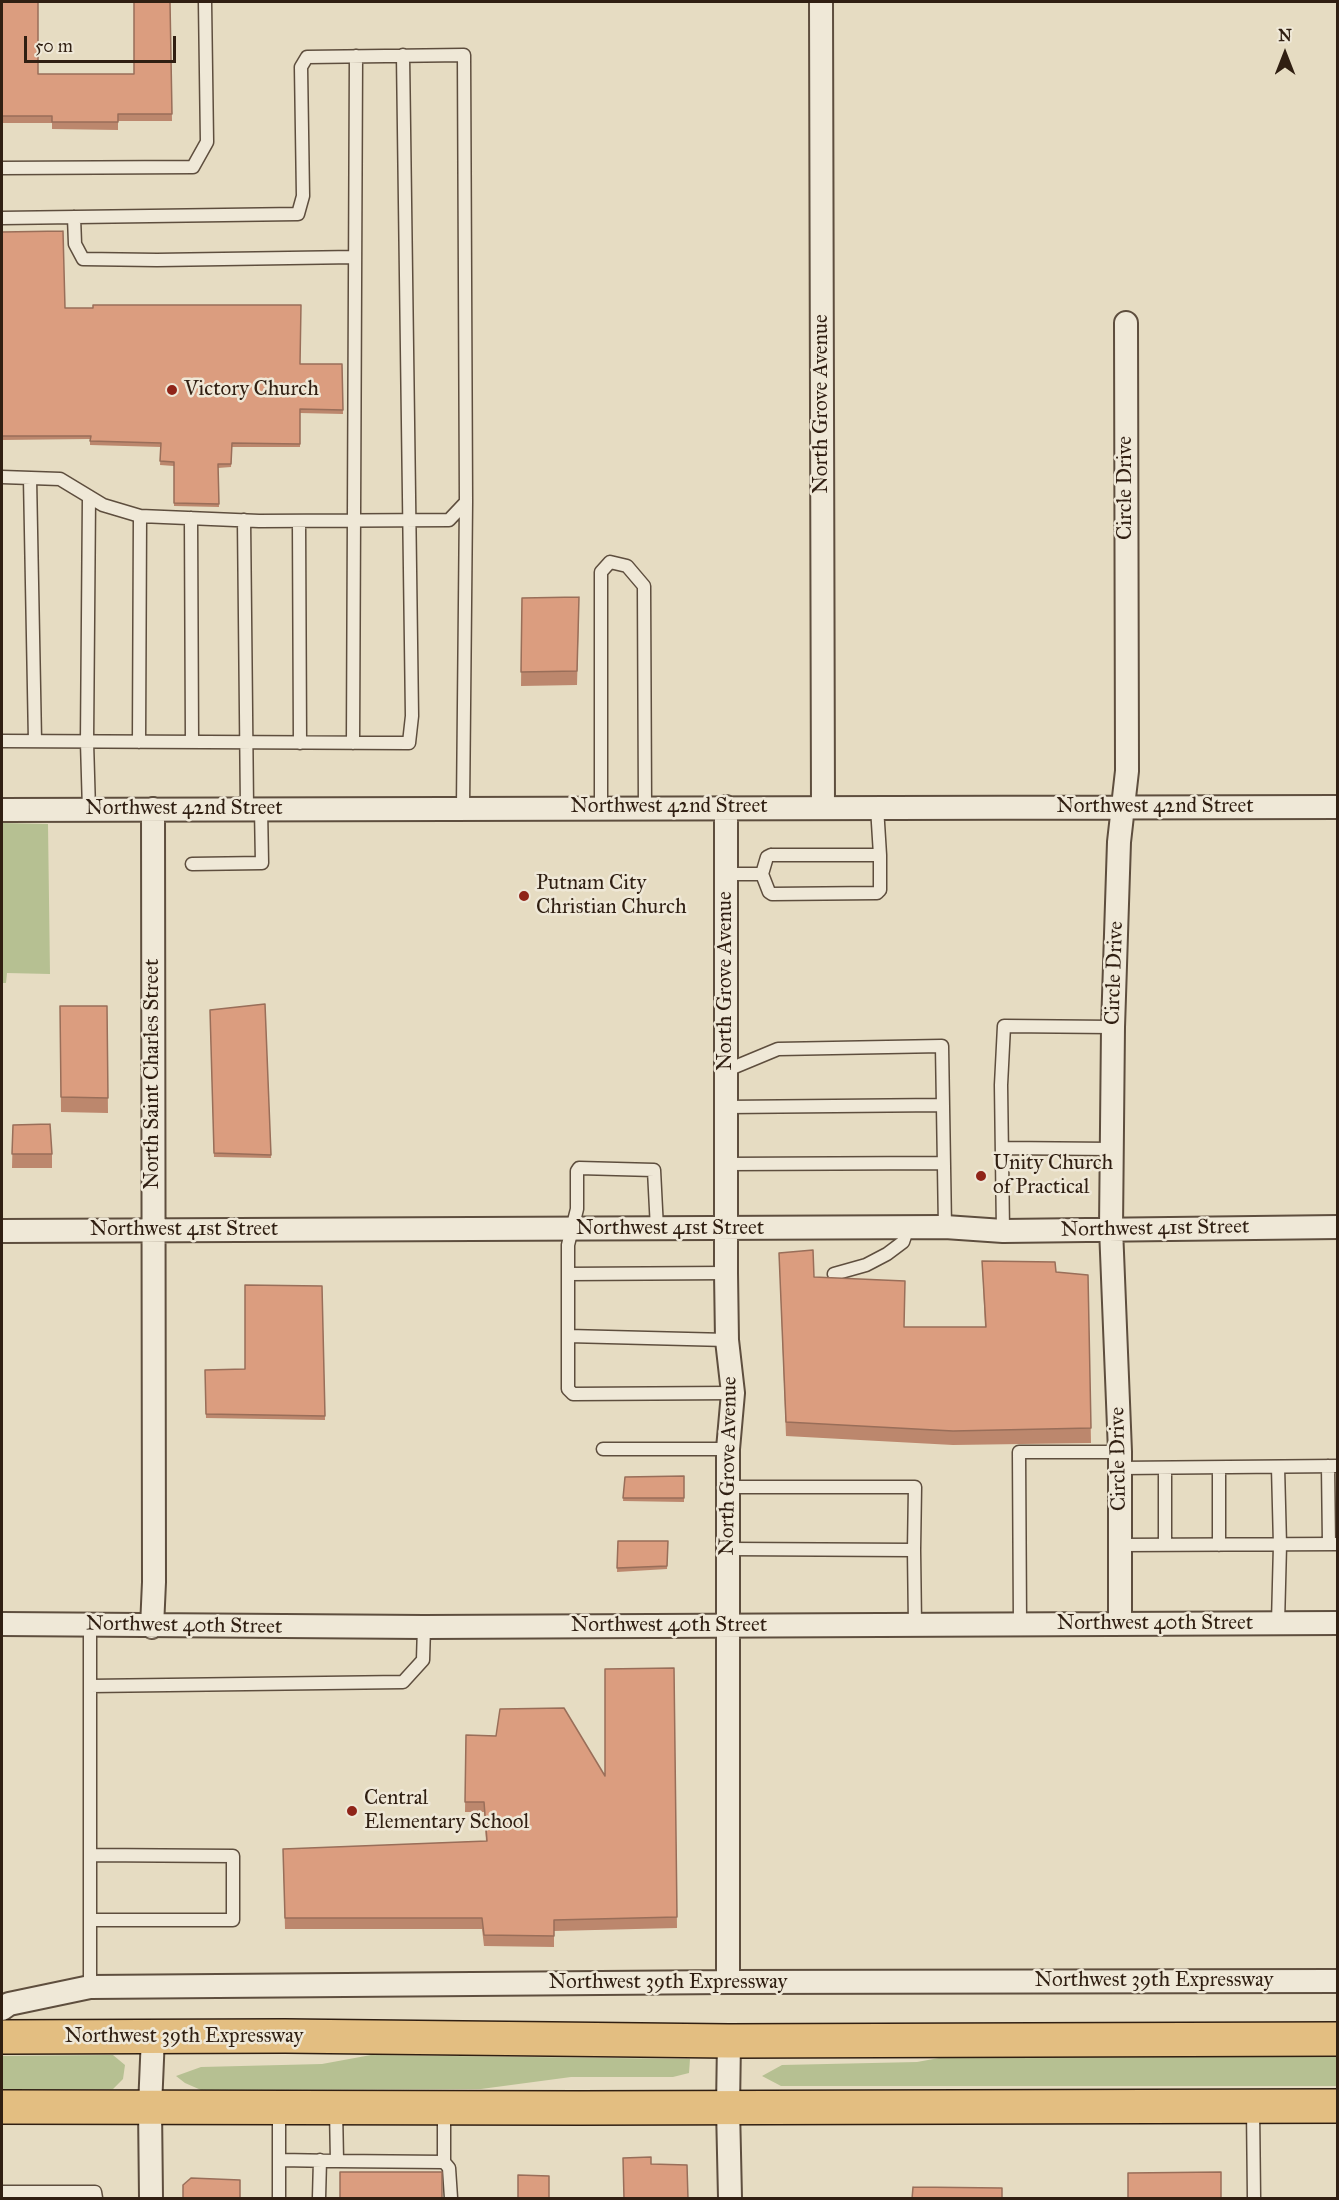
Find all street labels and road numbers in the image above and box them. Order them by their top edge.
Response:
street label: North Grove Avenue [809,314,835,494]
street label: Circle Drive [1113,436,1139,540]
street label: Northwest 42nd Street [570,794,768,820]
street label: Northwest 42nd Street [1056,794,1254,820]
street label: Northwest 42nd Street [85,796,283,822]
street label: North Grove Avenue [713,891,739,1071]
street label: Circle Drive [1101,921,1129,1025]
street label: North Saint Charles Street [140,959,166,1189]
street label: Northwest 41st Street [1060,1215,1250,1243]
street label: Northwest 41st Street [576,1216,764,1242]
street label: Northwest 41st Street [90,1217,278,1243]
street label: North Grove Avenue [715,1376,743,1556]
street label: Circle Drive [1105,1407,1133,1511]
street label: Northwest 40th Street [1057,1611,1253,1637]
street label: Northwest 40th Street [86,1612,282,1640]
street label: Northwest 40th Street [571,1613,767,1639]
street label: Northwest 39th Expressway [1035,1968,1273,1994]
street label: Northwest 39th Expressway [549,1970,787,1996]
street label: Northwest 39th Expressway [65,2024,303,2050]

